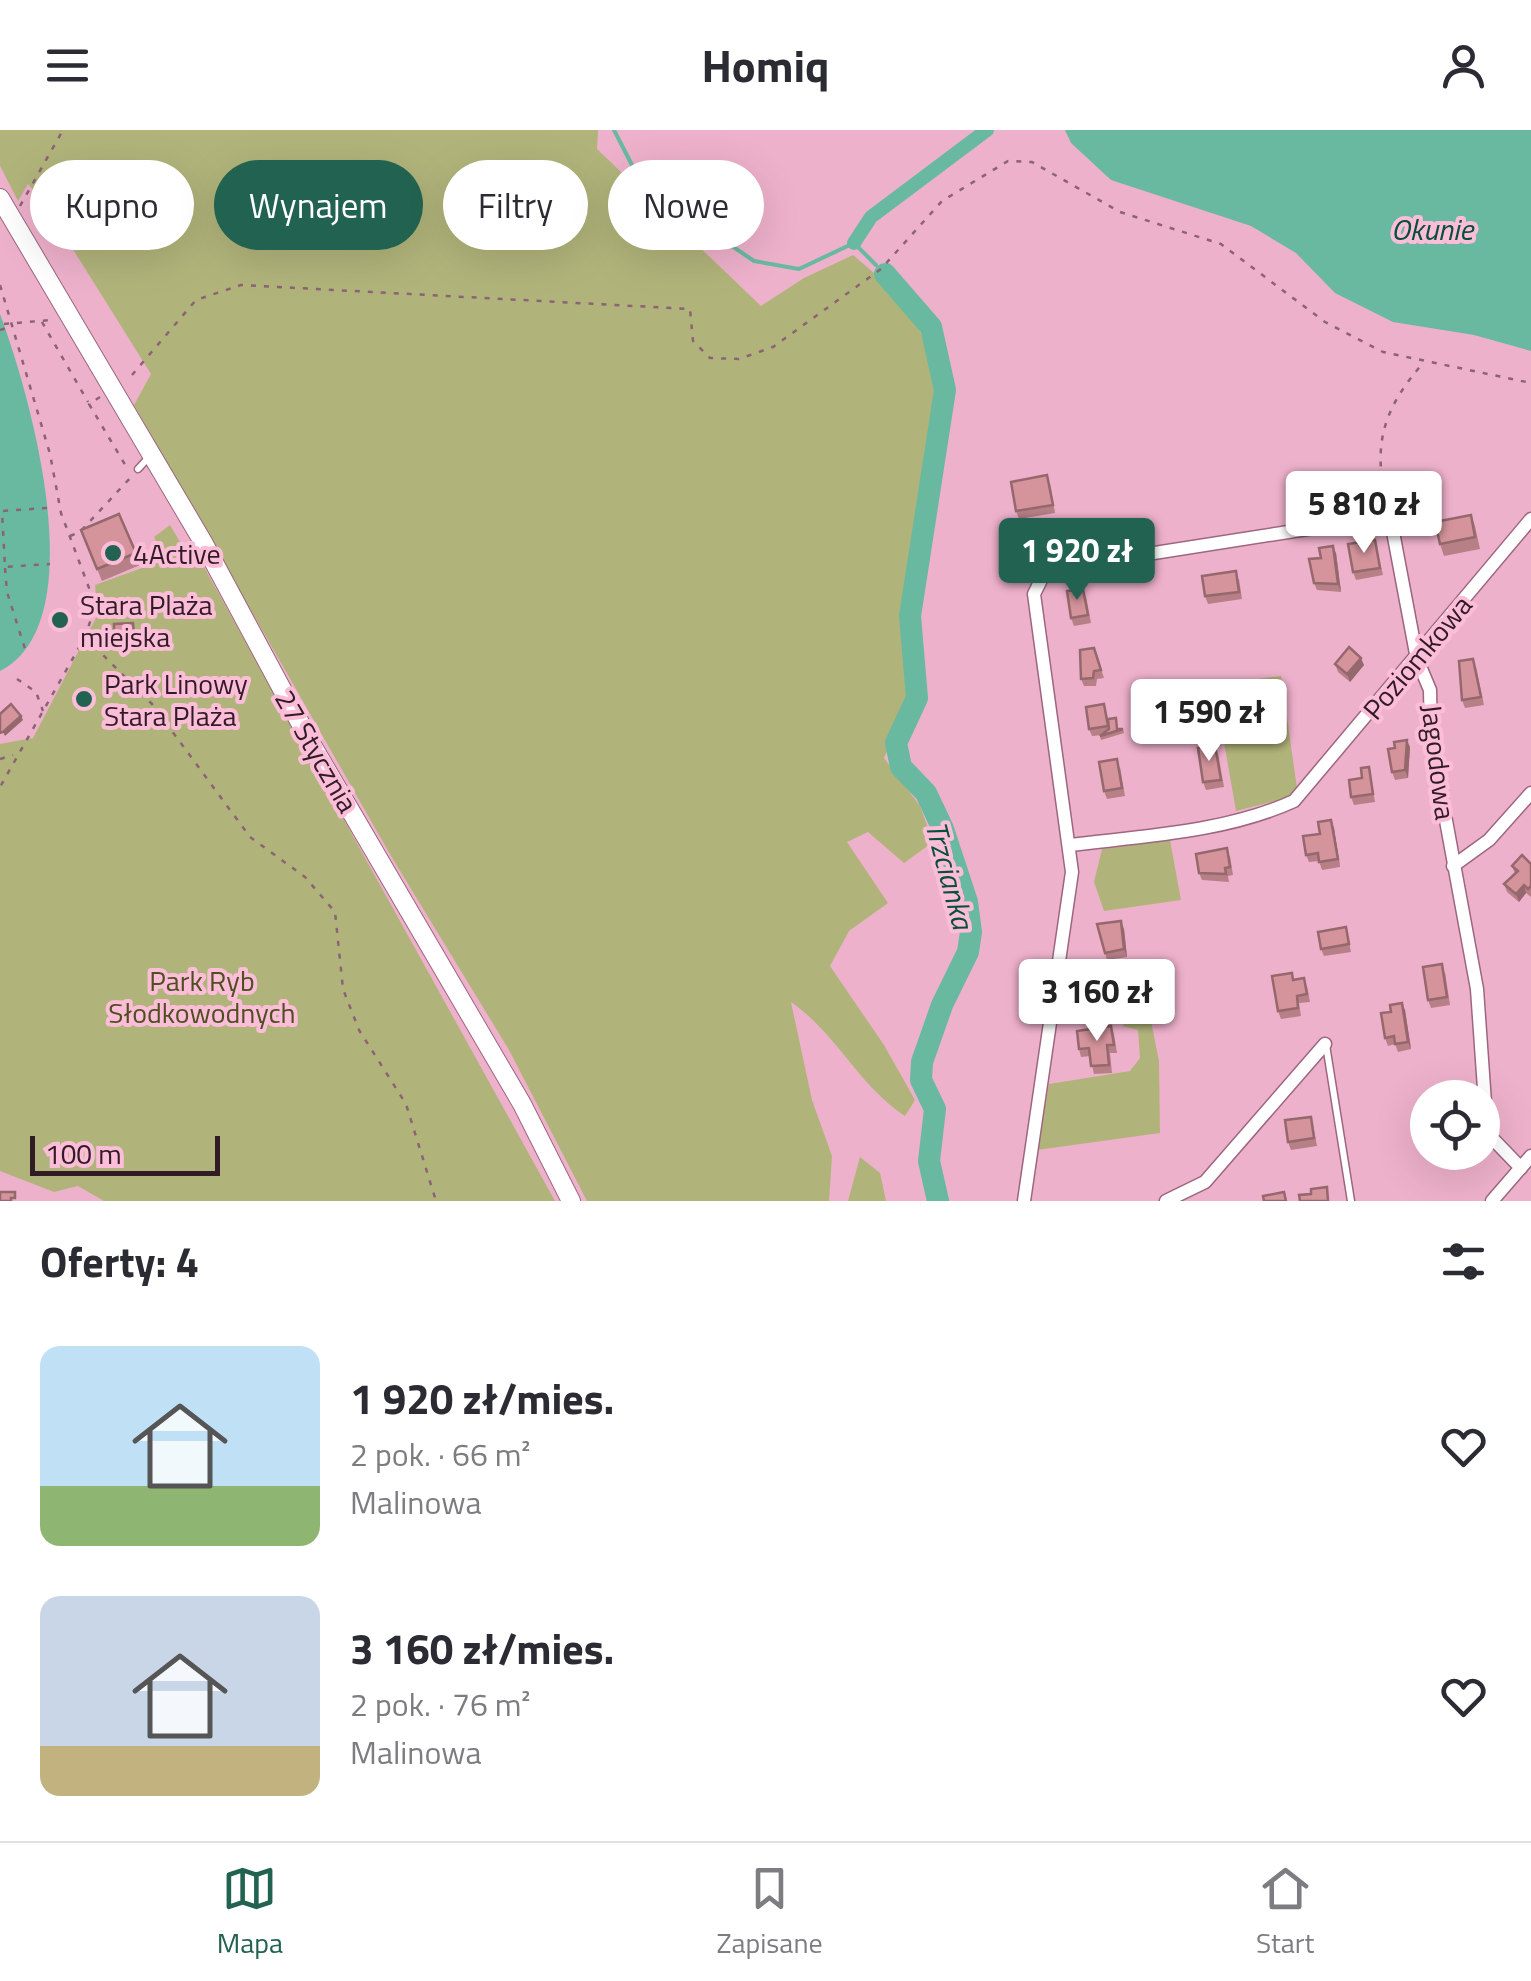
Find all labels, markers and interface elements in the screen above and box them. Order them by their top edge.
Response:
text: Homiq [702,31,829,99]
icon: menu [40,38,95,93]
icon: person [1436,38,1491,93]
chip: Kupno [30,160,194,250]
chip: Wynajem [214,160,423,250]
chip: Filtry [443,160,588,250]
chip: Nowe [608,160,764,250]
water label: Okunie [1391,206,1475,252]
pin: 5 810 zł [1261,471,1467,556]
text: 5 810 zł [1308,479,1420,527]
pin: 1 920 zł [974,518,1180,603]
text: 1 920 zł [1021,526,1133,574]
place label: 4Active [133,532,221,575]
marker: 4Active [102,542,124,564]
place label: Stara Plaża miejska [80,583,213,658]
street label: Poziomkowa [1352,585,1482,729]
marker: Stara Plaża miejska [49,609,71,631]
place label: Park Linowy Stara Plaża [104,662,248,737]
pin: 1 590 zł [1106,679,1312,764]
street label: 27 Stycznia [264,681,370,821]
text: 1 590 zł [1153,687,1265,735]
marker: Park Linowy Stara Plaża [73,688,95,710]
street label: Jagodowa [1411,702,1467,822]
water label: Trzcianka [914,816,987,936]
park label: Park Ryb Słodkowodnych [108,959,296,1034]
pin: 3 160 zł [994,959,1200,1044]
text: 3 160 zł [1041,967,1153,1015]
map controls [1410,1080,1500,1170]
button: locate [1410,1080,1500,1170]
scale bar [30,1131,220,1176]
text: 100 m [45,1132,122,1175]
text: Oferty: 4 [40,1229,199,1293]
icon: filters [1436,1234,1491,1289]
text: 1 920 zł/mies. [350,1366,614,1430]
icon: home [120,1386,240,1506]
icon: heart [1436,1419,1491,1474]
text: 2 pok. · 66 m² [350,1430,531,1478]
text: Malinowa [350,1478,482,1526]
text: 3 160 zł/mies. [350,1616,614,1680]
icon: home [120,1636,240,1756]
icon: heart [1436,1669,1491,1724]
text: 2 pok. · 76 m² [350,1680,531,1728]
text: Malinowa [350,1728,482,1776]
tab: Mapa [217,1861,283,1964]
tab: Zapisane [716,1861,823,1964]
tab: Start [1256,1861,1314,1964]

